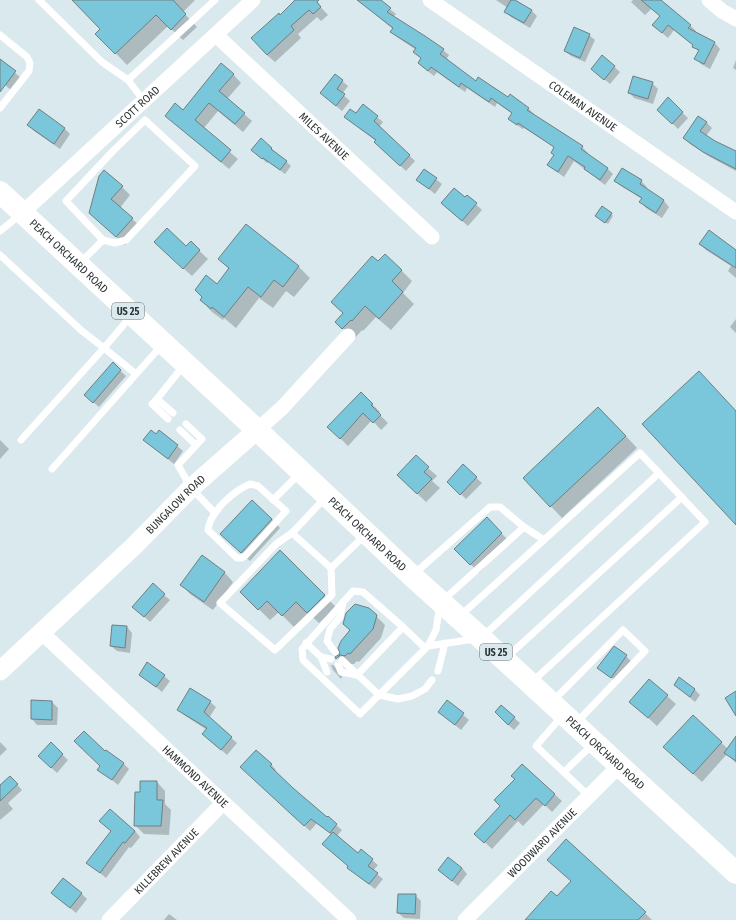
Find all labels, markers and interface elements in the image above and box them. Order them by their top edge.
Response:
street label: COLEMAN AVENUE [546,78,619,134]
street label: SCOTT ROAD [113,83,162,130]
street label: MILES AVENUE [296,110,351,163]
street label: PEACH ORCHARD ROAD [27,217,111,296]
road number: US 25 [112,303,144,319]
street label: BUNGALOW ROAD [143,473,208,537]
street label: PEACH ORCHARD ROAD [325,495,409,574]
road number: US 25 [480,644,512,660]
street label: PEACH ORCHARD ROAD [563,713,647,792]
street label: HAMMOND AVENUE [159,743,231,811]
street label: WOODWARD AVENUE [505,806,580,881]
street label: KILLEBREW AVENUE [132,826,201,897]

